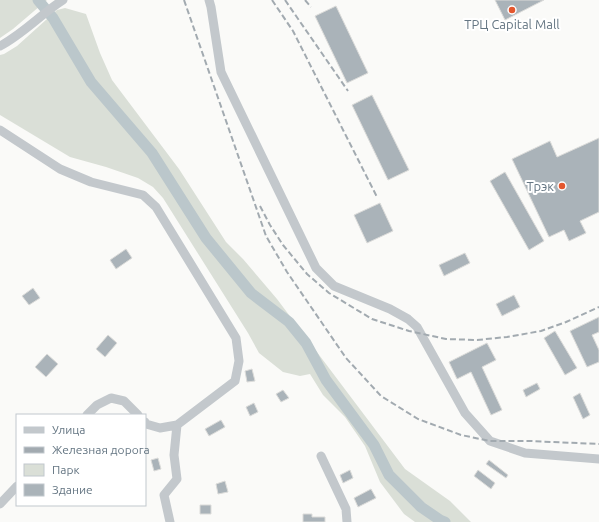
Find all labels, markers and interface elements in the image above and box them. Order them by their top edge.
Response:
marker: ТРЦ Capital Mall [507,5,517,15]
place label: ТРЦ Capital Mall [464,17,560,31]
place label: Трэк [527,179,554,193]
marker: Трэк [557,181,567,191]
legend [16,414,146,506]
text: Улица [52,423,85,436]
text: Железная дорога [52,443,150,456]
text: Парк [52,463,80,476]
text: Здание [52,483,93,496]

